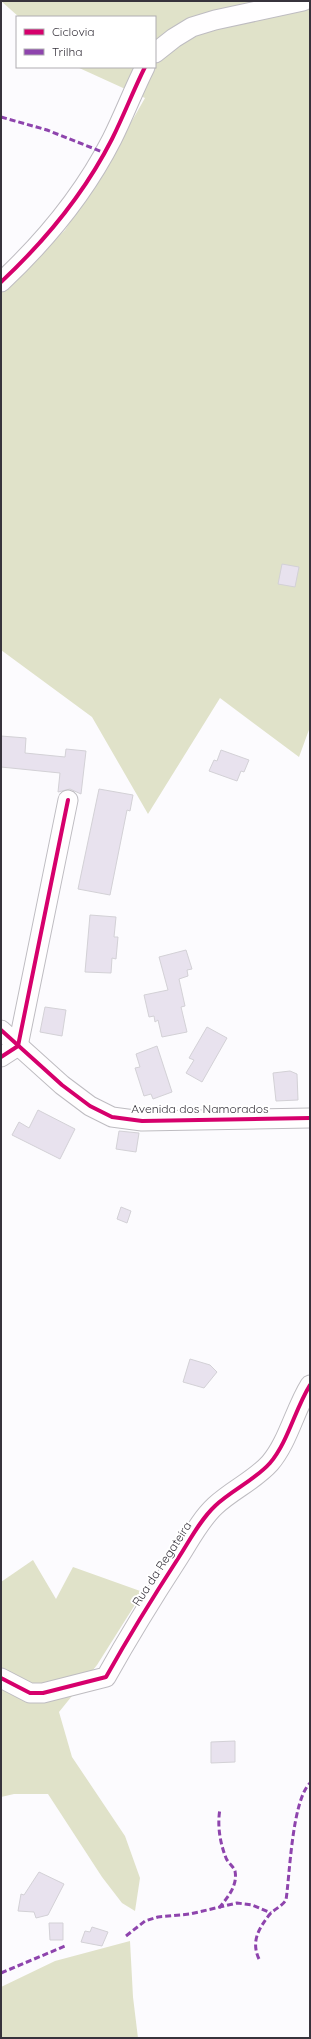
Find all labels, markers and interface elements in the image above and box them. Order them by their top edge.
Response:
legend [16,16,156,68]
text: Ciclovia [52,24,95,39]
text: Trilha [52,44,83,59]
street label: Avenida dos Namorados [131,1101,269,1116]
street label: Rua da Regateira [129,1519,194,1609]

